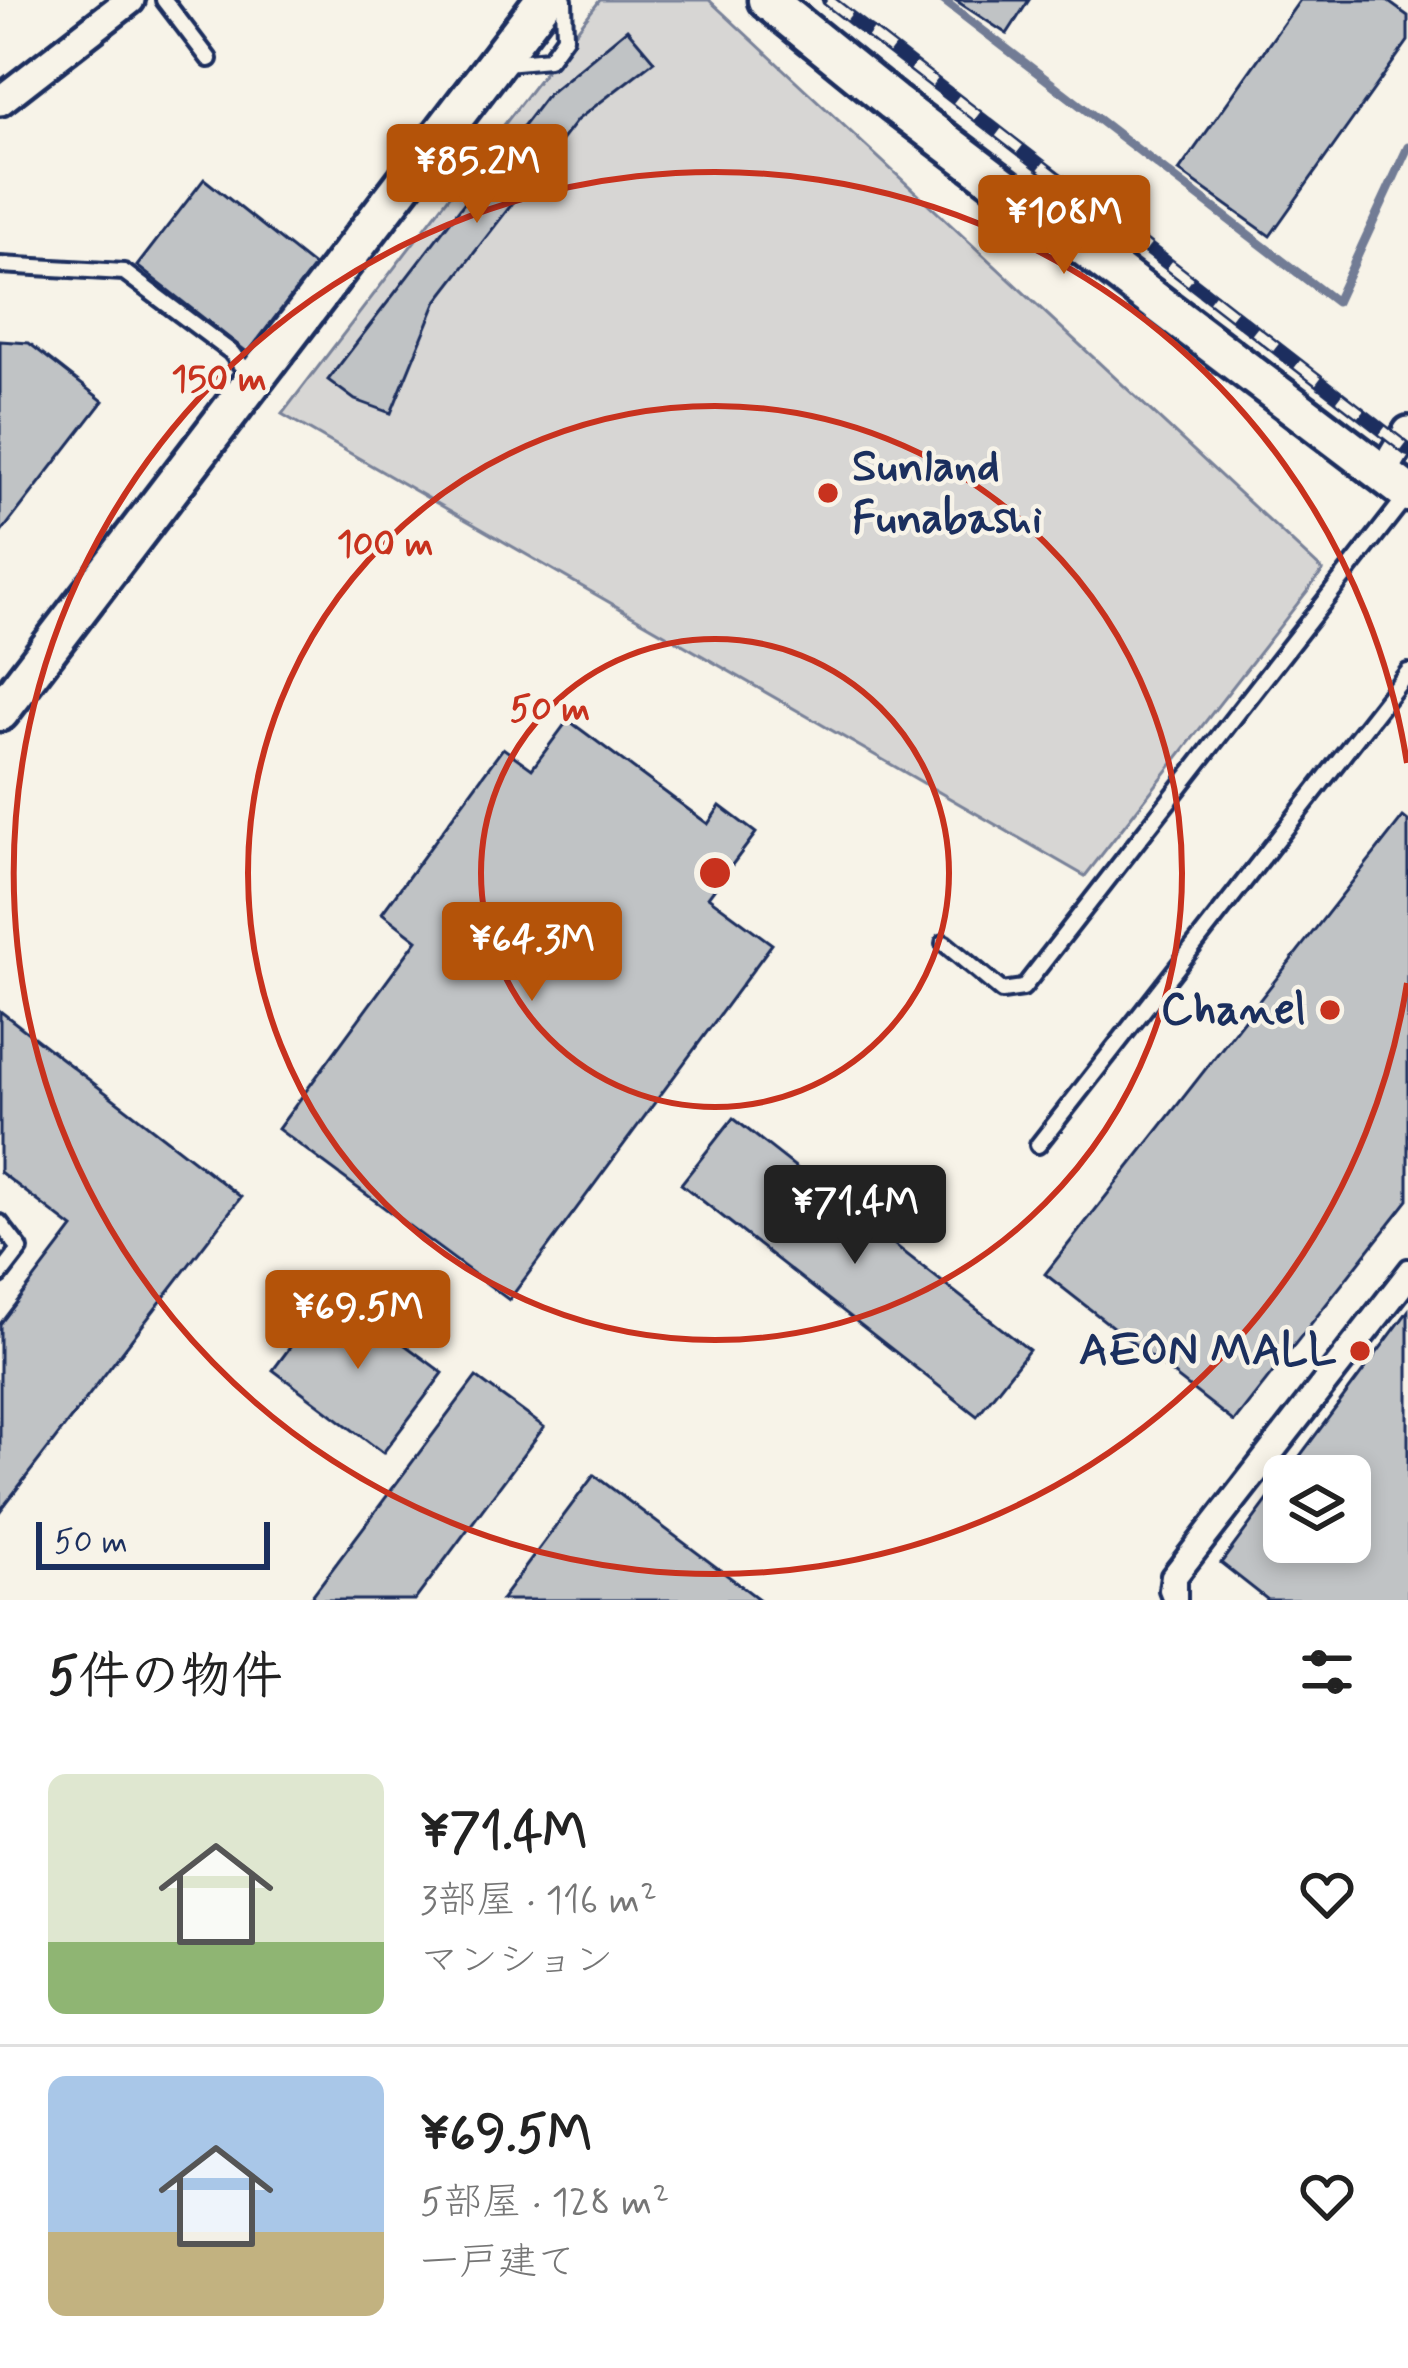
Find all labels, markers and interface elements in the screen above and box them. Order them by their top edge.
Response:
pin: ¥85.2M [379,124,575,226]
text: ¥85.2M [414,137,540,188]
pin: ¥108M [980,175,1148,277]
text: ¥108M [1005,188,1123,239]
text: 150 m [171,357,267,404]
place label: Sunland Funabashi [852,438,1042,549]
marker: Sunland Funabashi [815,480,841,506]
text: 100 m [337,522,433,569]
text: 50 m [510,687,590,734]
centre of rings [694,852,736,894]
pin: ¥64.3M [434,902,630,1004]
text: ¥64.3M [469,915,595,966]
place label: Chanel [1161,981,1306,1040]
marker: Chanel [1317,997,1343,1023]
pin: ¥71.4M [757,1165,953,1267]
text: ¥71.4M [791,1178,919,1229]
pin: ¥69.5M [260,1270,456,1372]
text: ¥69.5M [292,1283,424,1334]
place label: AEON MALL [1079,1322,1337,1381]
marker: AEON MALL [1347,1338,1373,1364]
map controls [1263,1455,1371,1563]
button: layers [1263,1455,1371,1563]
scale bar [36,1516,270,1569]
text: 50 m [54,1521,128,1565]
icon: filters [1294,1639,1360,1705]
text: 5件の物件 [48,1645,283,1711]
text: ¥71.4M [420,1801,587,1867]
icon: home [144,1822,288,1966]
icon: heart [1294,1861,1360,1927]
text: 3部屋 · 116 m² [420,1876,657,1927]
text: マンション [420,1936,613,1987]
text: ¥69.5M [420,2103,592,2169]
icon: home [144,2124,288,2268]
icon: heart [1294,2163,1360,2229]
text: 5部屋 · 128 m² [420,2178,669,2229]
text: 一戸建て [420,2238,576,2289]

